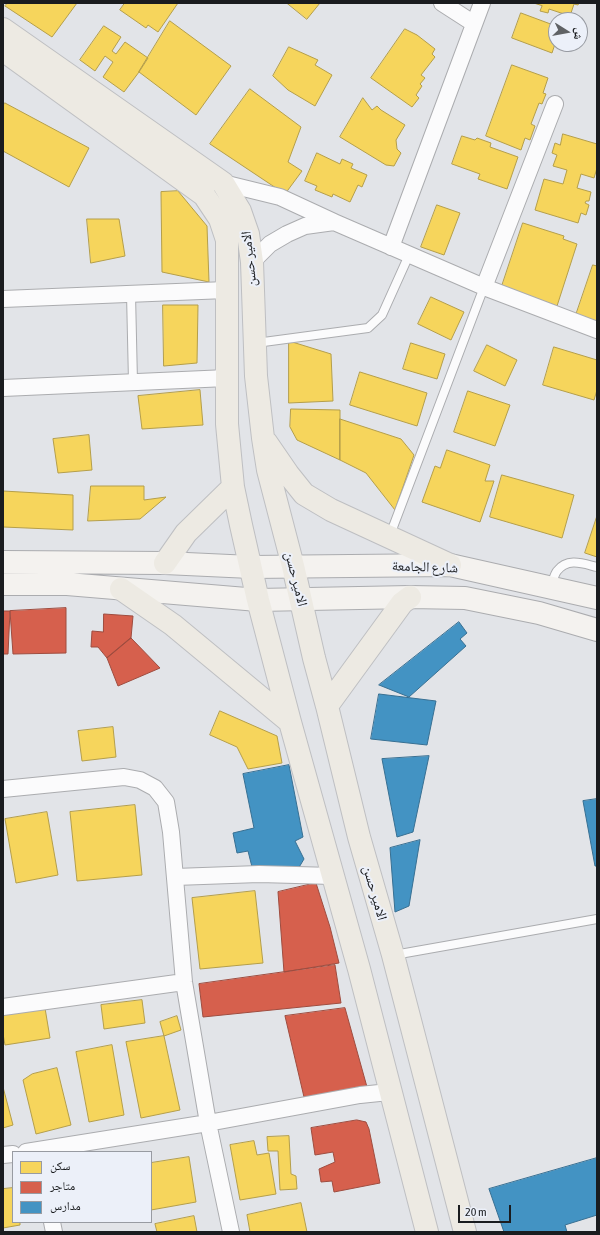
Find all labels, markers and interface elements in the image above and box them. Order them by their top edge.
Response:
north arrow [548,12,588,52]
text: ش [572,27,586,41]
street label: الامير حسن [238,230,260,288]
street label: الامير حسن [281,550,311,608]
street label: شارع الجامعة [392,557,458,577]
street label: الامير حسن [359,864,391,922]
legend [12,1151,152,1223]
text: سكن [50,1159,70,1173]
text: متاجر [50,1179,75,1193]
scale bar [460,1197,513,1223]
text: مدارس [50,1199,81,1213]
text: 20 m [465,1205,487,1219]

